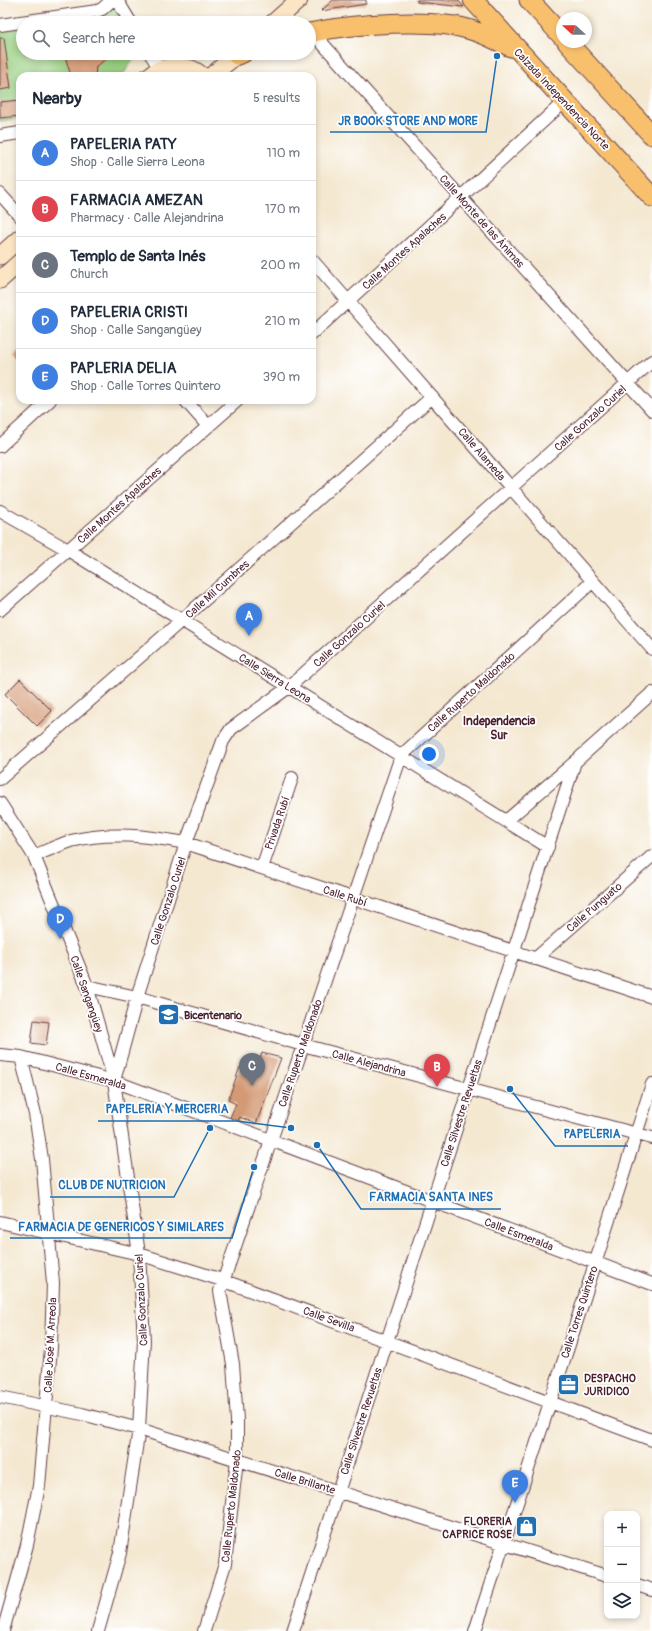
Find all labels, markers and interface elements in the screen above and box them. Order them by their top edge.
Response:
north arrow [556,12,592,48]
search box [16,16,316,60]
icon: search [30,27,52,49]
text: Search here [62,29,135,48]
street label: Calzada Independencia Norte [511,46,613,153]
text: Nearby [32,88,81,109]
text: 5 results [253,90,300,106]
callout: JR BOOK STORE AND MORE [330,108,486,132]
text: JR BOOK STORE AND MORE [338,114,479,129]
text: PAPELERIA PATY [70,135,177,154]
text: A [41,145,49,161]
text: 110 m [267,145,300,161]
text: Shop · Calle Sierra Leona [70,154,205,170]
street label: Calle Monte de las Ánimas [436,172,527,271]
text: FARMACIA AMEZAN [70,191,203,210]
text: B [41,201,49,217]
text: 170 m [265,201,300,217]
text: Pharmacy · Calle Alejandrina [70,210,224,226]
street label: Calle Montes Apalaches [360,210,449,292]
text: Templo de Santa Inés [70,247,205,266]
text: C [41,257,49,273]
text: 200 m [261,257,300,273]
text: Church [70,266,108,282]
text: PAPELERIA CRISTI [70,303,188,322]
text: D [41,313,49,329]
text: 210 m [264,313,300,329]
text: Shop · Calle Sangangüey [70,322,202,338]
text: PAPLERIA DELIA [70,359,176,378]
text: E [42,369,48,385]
text: 390 m [263,369,300,385]
text: Shop · Calle Torres Quintero [70,378,221,394]
street label: Calle Gonzalo Curiel [552,383,629,454]
street label: Calle Alameda [455,425,508,483]
street label: Calle Montes Apalaches [75,464,164,546]
street label: Calle Mil Cumbres [183,557,252,621]
street label: Calle Gonzalo Curiel [311,599,388,670]
pin: A [236,603,262,636]
street label: Calle Ruperto Maldonado [425,650,518,735]
street label: Calle Sierra Leona [236,651,313,706]
district label: Independencia Sur [463,714,536,743]
your location [419,744,439,764]
street label: Privada Rubí [262,795,293,851]
street label: Calle Gonzalo Curiel [148,855,189,947]
street label: Calle Punguato [564,880,625,935]
street label: Calle Rubí [321,883,368,910]
pin: D [47,906,73,939]
street label: Calle Sangangüey [67,954,106,1035]
street label: Calle Ruperto Maldonado [276,997,325,1109]
school or university icon: Bicentenario [156,1002,182,1028]
place label: Bicentenario [184,1009,242,1022]
street label: Calle Alejandrina [330,1047,407,1080]
pin: C [239,1053,265,1086]
pin: B [424,1054,450,1087]
street label: Calle Silvestre Revueltas [438,1058,485,1168]
street label: Calle Esmeralda [54,1060,128,1093]
callout: PAPELERIA Y MERCERIA [98,1097,237,1121]
text: PAPELERIA Y MERCERIA [106,1102,229,1117]
callout: PAPELERIA [555,1122,628,1146]
text: PAPELERIA [563,1127,621,1142]
callout: CLUB DE NUTRICION [50,1173,174,1197]
text: CLUB DE NUTRICION [58,1178,166,1193]
callout: FARMACIA SANTA INES [361,1185,501,1209]
text: FARMACIA SANTA INES [369,1190,493,1205]
callout: FARMACIA DE GENERICOS Y SIMILARES [10,1214,232,1238]
street label: Calle Esmeralda [482,1215,555,1254]
text: FARMACIA DE GENERICOS Y SIMILARES [18,1220,224,1235]
street label: Calle Gonzalo Curiel [133,1254,150,1346]
street label: Calle Torres Quintero [558,1264,601,1360]
street label: Calle José M. Arreola [42,1297,59,1393]
street label: Calle Sevilla [301,1304,356,1335]
street label: Calle Silvestre Revueltas [338,1366,385,1476]
office icon: DESPACHO JURIDICO [556,1371,582,1397]
place label: DESPACHO JURIDICO [584,1372,636,1398]
street label: Calle Ruperto Maldonado [219,1449,244,1563]
street label: Calle Brillante [273,1466,337,1497]
pin: E [502,1470,528,1503]
map controls [604,1511,640,1619]
button: + [604,1511,640,1547]
shop icon: FLORERIA CAPRICE ROSE [514,1514,540,1540]
place label: FLORERIA CAPRICE ROSE [442,1515,513,1541]
button: − [604,1547,640,1583]
button: layers [604,1583,640,1619]

